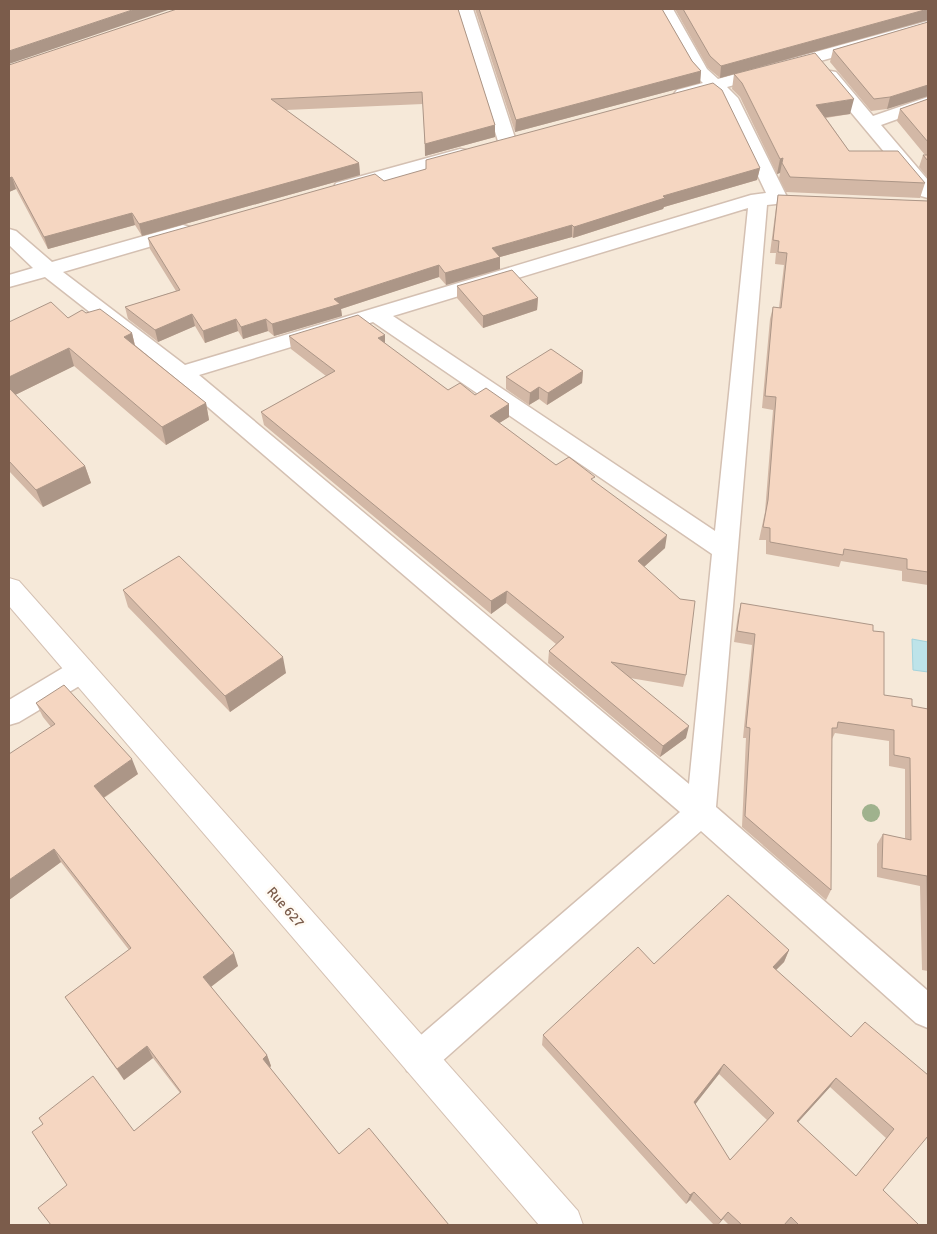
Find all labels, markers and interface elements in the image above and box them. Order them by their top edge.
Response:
street label: Rue 627 [263,883,308,931]

